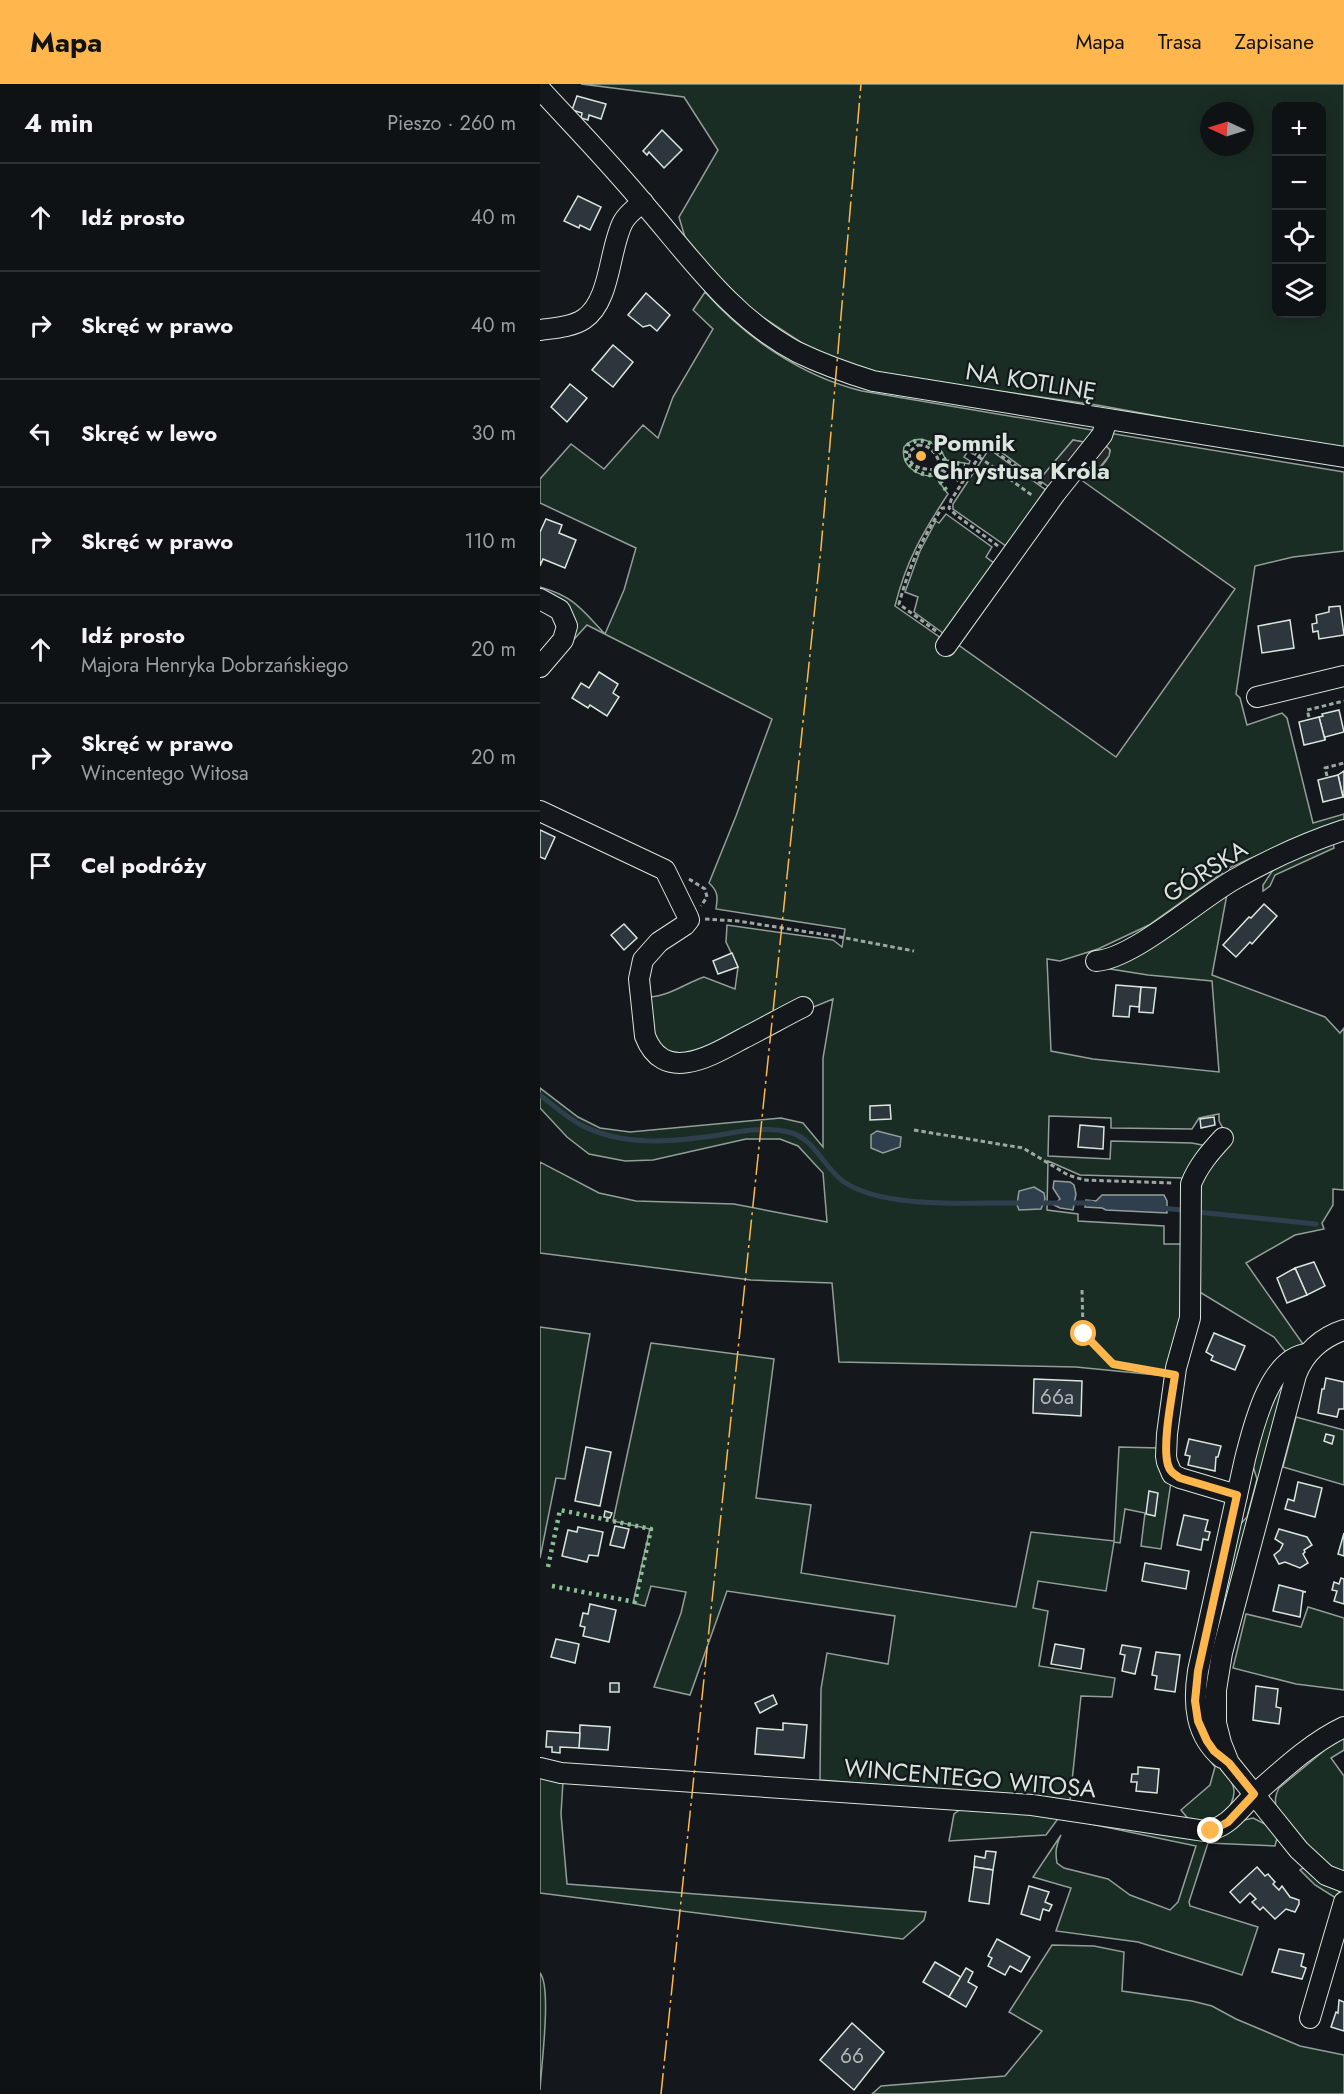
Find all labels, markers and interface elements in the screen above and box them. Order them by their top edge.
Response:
text: Mapa [30,22,102,63]
text: Mapa [1075,27,1125,57]
text: Trasa [1158,27,1202,57]
text: Zapisane [1235,27,1314,57]
north arrow [1200,102,1254,156]
map controls [1272,102,1326,318]
button: + [1272,102,1326,156]
text: 4 min [24,104,93,142]
text: Pieszo · 260 m [387,109,516,138]
button: − [1272,156,1326,210]
icon: ahead [24,201,57,234]
text: Idź prosto [81,201,185,233]
text: 40 m [471,203,516,232]
button: locate [1272,210,1326,264]
button: layers [1272,264,1326,318]
icon: right [24,309,57,342]
text: Skręć w prawo [81,309,233,341]
text: 40 m [471,311,516,340]
street label: NA KOTLINĘ [963,353,1099,409]
icon: left [24,417,57,450]
text: Skręć w lewo [81,417,217,449]
text: 30 m [471,419,516,448]
place label: Pomnik Chrystusa Króla [933,425,1110,488]
marker: Pomnik Chrystusa Króla [914,449,928,463]
icon: right [24,525,57,558]
text: Skręć w prawo [81,525,233,557]
text: 110 m [464,527,516,556]
text: Idź prosto [81,619,185,651]
icon: ahead [24,633,57,666]
text: 20 m [471,635,516,664]
text: Majora Henryka Dobrzańskiego [81,651,348,680]
text: Skręć w prawo [81,727,233,759]
icon: right [24,741,57,774]
text: 20 m [471,743,516,772]
text: Wincentego Witosa [81,759,249,788]
street label: GÓRSKA [1156,831,1254,911]
icon: arrive [24,849,57,882]
text: Cel podróży [81,849,206,881]
route start [1070,1320,1096,1346]
house number: 66a [1040,1382,1074,1412]
street label: WINCENTEGO WITOSA [842,1750,1098,1806]
route end [1197,1817,1223,1843]
house number: 66 [840,2041,864,2071]

